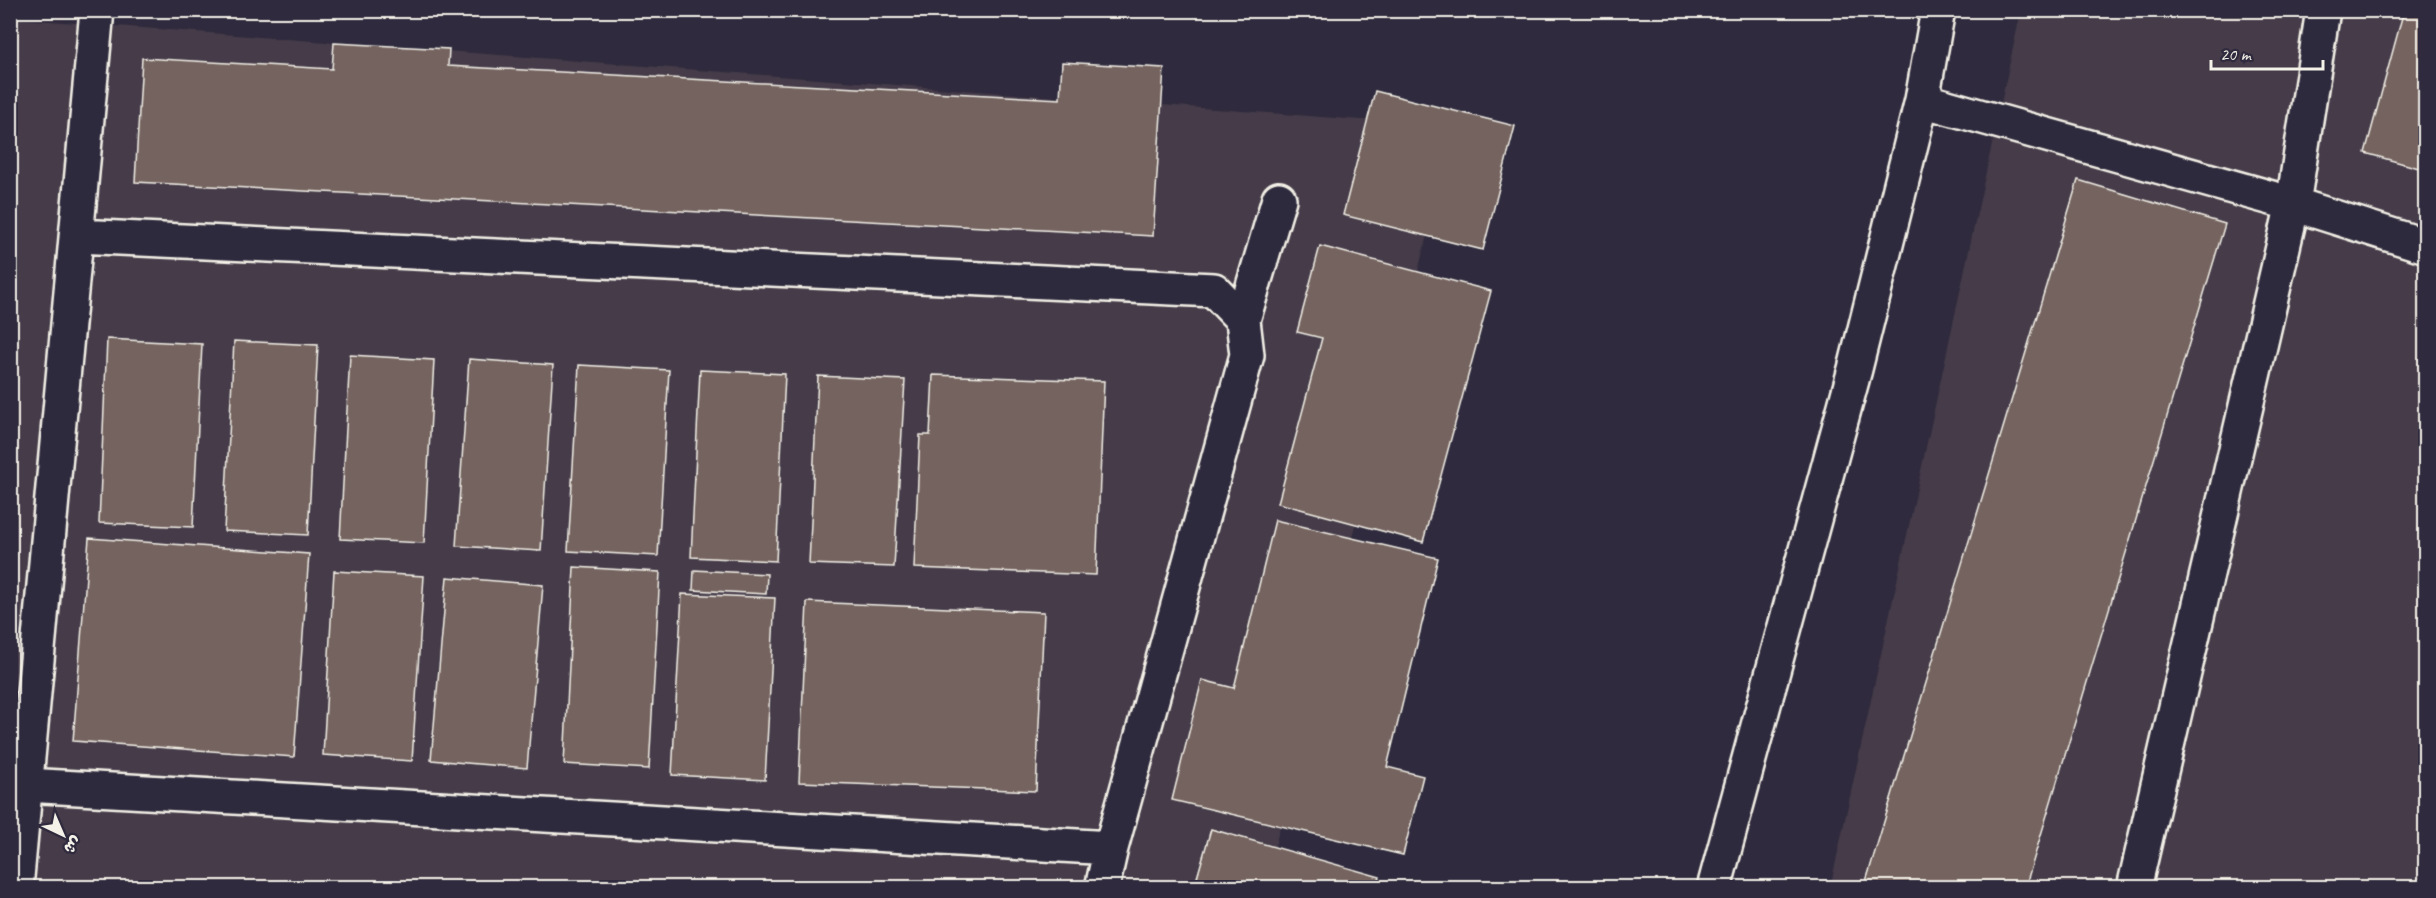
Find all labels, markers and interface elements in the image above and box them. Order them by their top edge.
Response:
scale bar [2211,33,2324,71]
text: 20 m [2220,43,2253,65]
north arrow [33,805,93,865]
text: ش [59,832,86,858]

